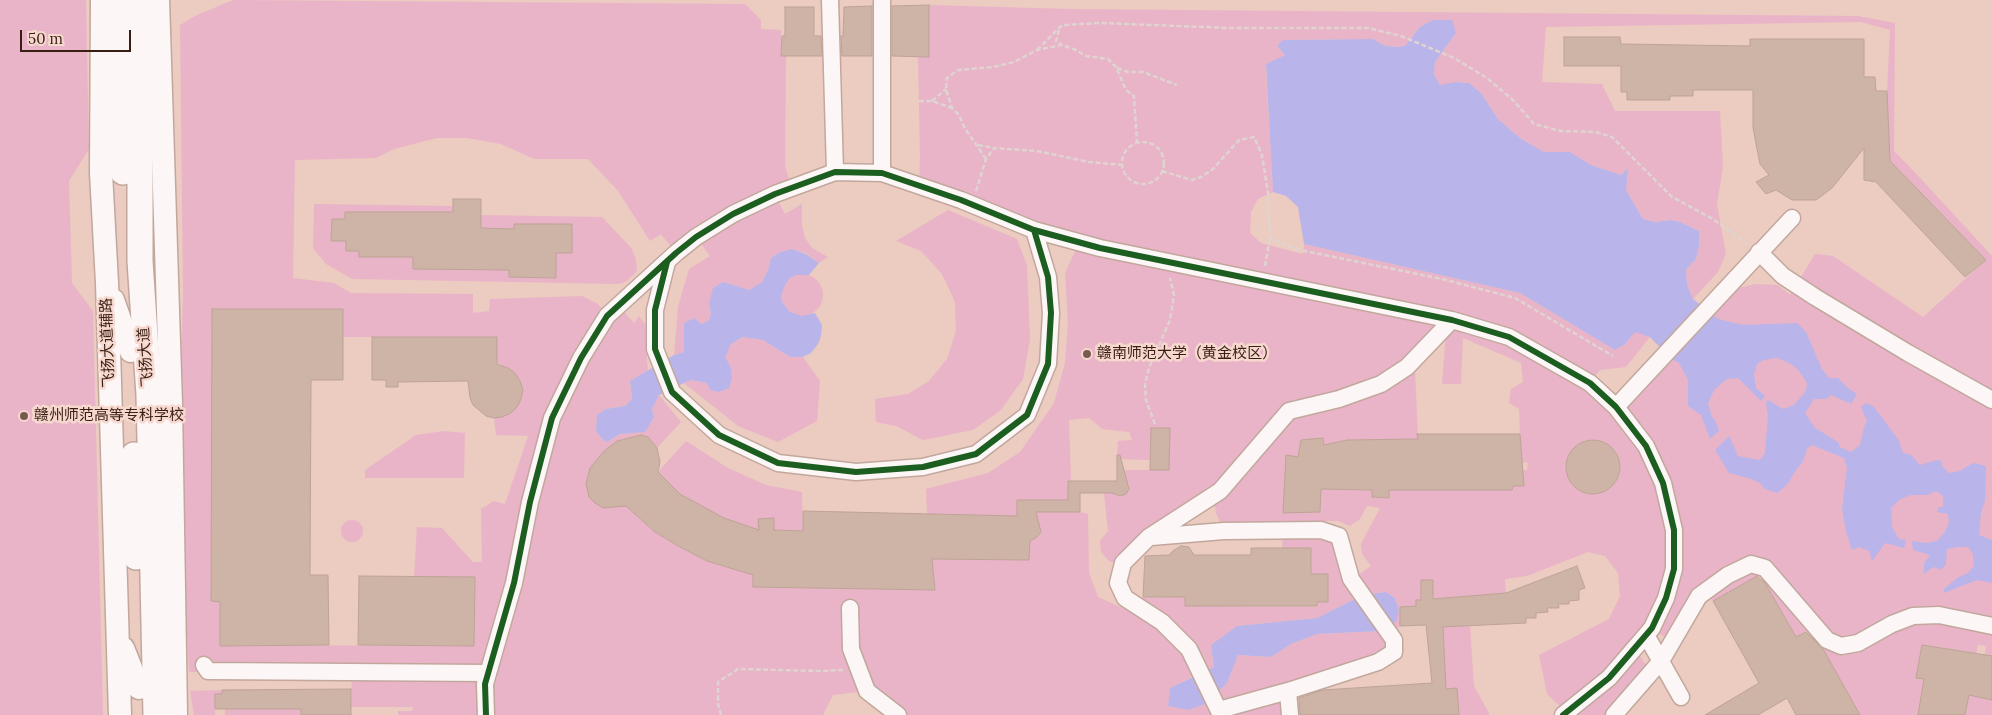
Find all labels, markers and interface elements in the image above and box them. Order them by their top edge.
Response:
scale bar [22,20,134,52]
text: 50 m [28,29,63,48]
street label: 飞扬大道辅路 [97,298,119,388]
street label: 飞扬大道 [135,326,157,388]
place label: 赣南师范大学（黄金校区） [1097,345,1277,363]
marker: 赣南师范大学（黄金校区） [1081,348,1093,360]
place label: 赣州师范高等专科学校 [34,407,184,425]
marker: 赣州师范高等专科学校 [18,410,30,422]

